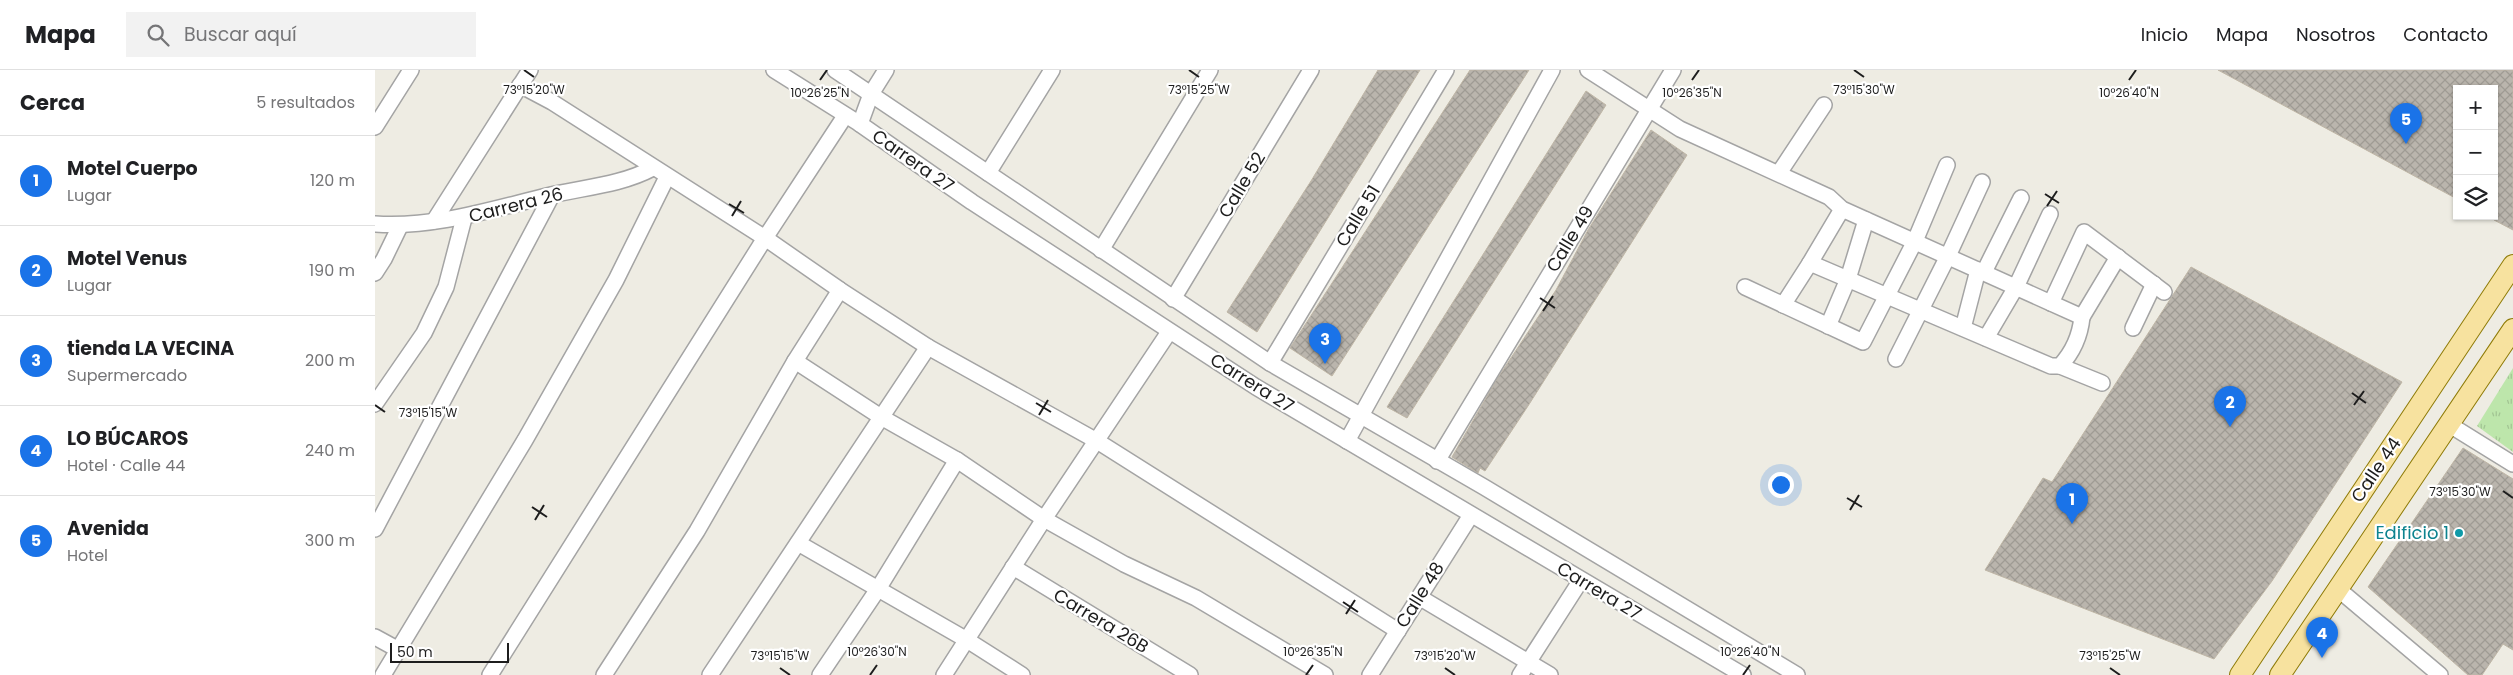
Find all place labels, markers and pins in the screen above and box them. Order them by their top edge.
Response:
pin: 5 [2390,103,2422,144]
pin: 3 [1309,323,1341,364]
pin: 2 [2214,386,2246,427]
pin: 1 [2056,483,2088,524]
place label: Edificio 1 [2375,520,2449,545]
marker: Edificio 1 [2453,527,2465,539]
pin: 4 [2306,617,2338,658]

